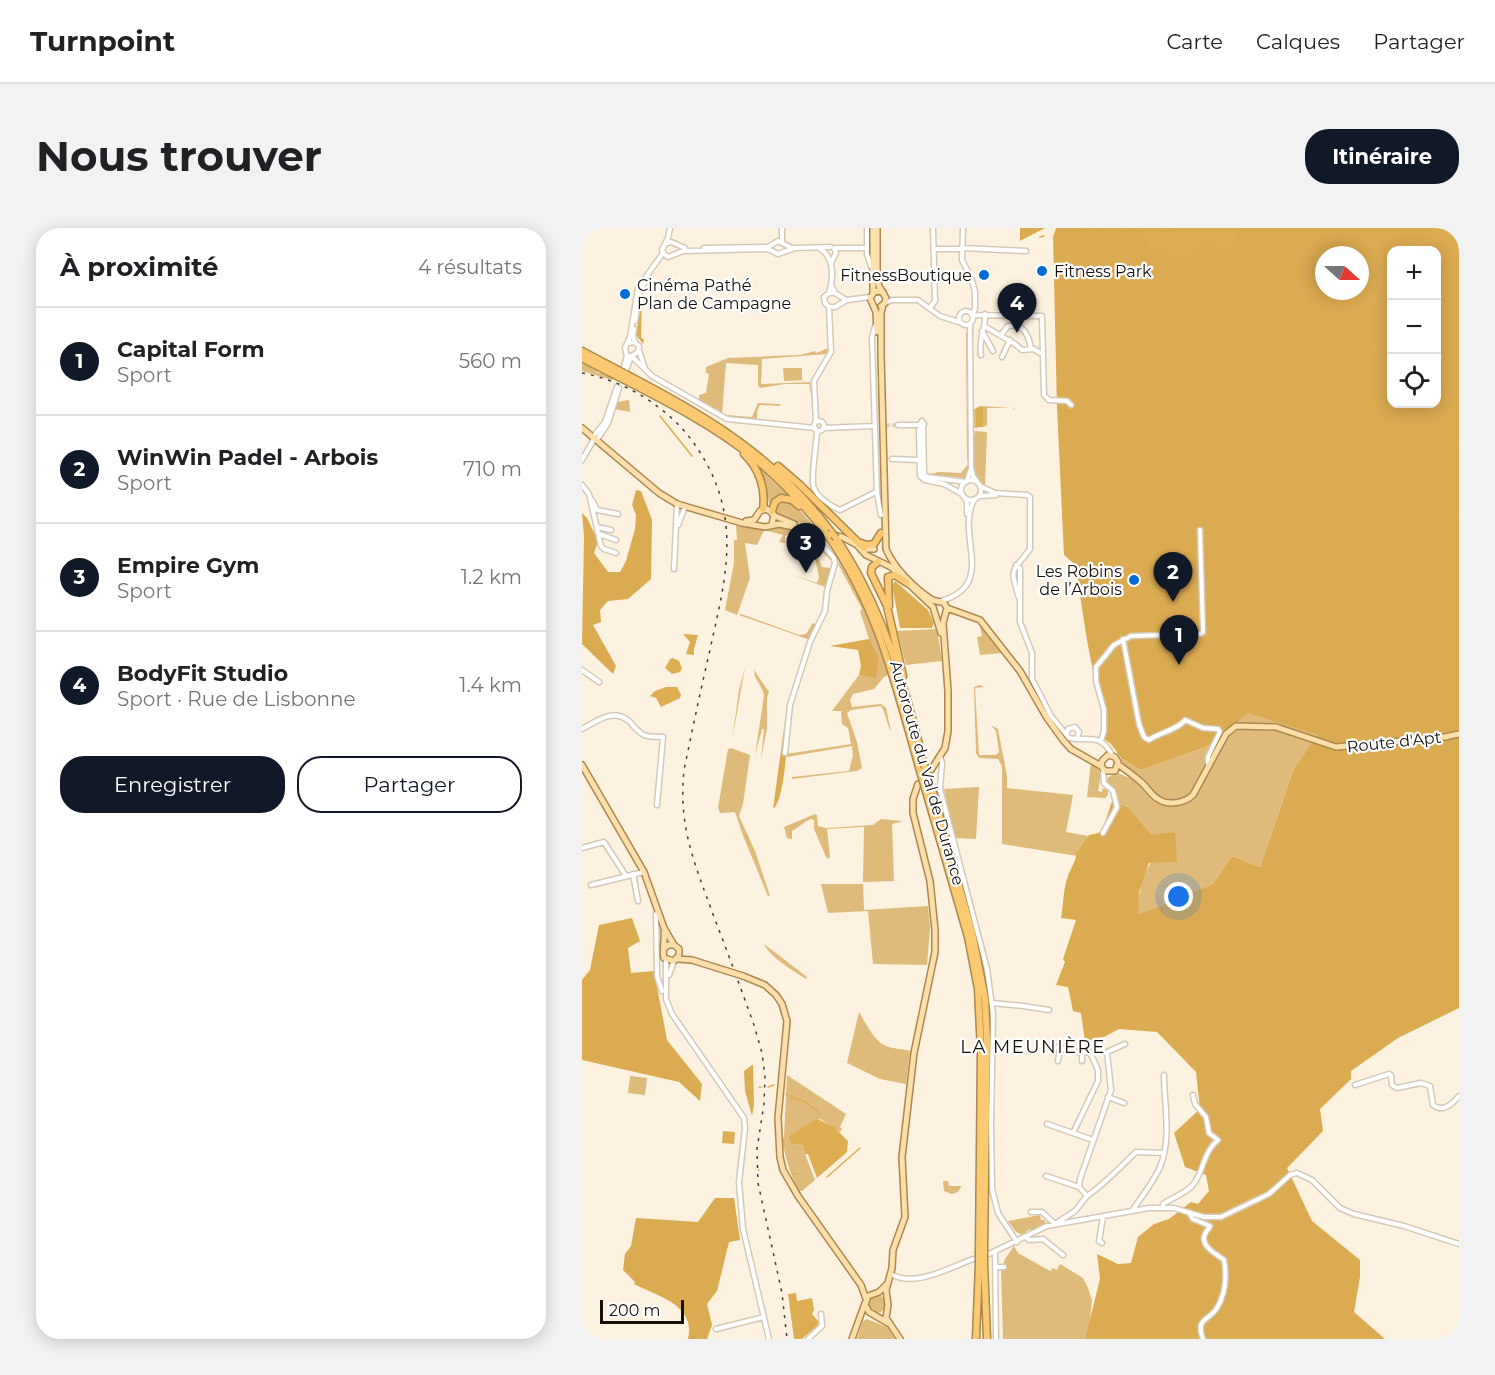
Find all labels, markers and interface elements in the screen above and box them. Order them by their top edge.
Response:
text: Turnpoint [30,24,175,58]
text: Carte [1166,29,1223,54]
text: Calques [1256,29,1340,54]
text: Partager [1373,29,1465,54]
button: Itinéraire [1305,129,1459,184]
text: Nous trouver [36,130,322,182]
north arrow [1315,246,1369,300]
map controls [1387,246,1441,408]
button: + [1387,246,1441,300]
text: À proximité [60,251,219,283]
text: 4 résultats [418,255,522,279]
place label: Fitness Park [1054,262,1152,281]
marker: Fitness Park [1035,264,1049,278]
place label: FitnessBoutique [840,266,972,285]
marker: FitnessBoutique [977,268,991,282]
place label: Cinéma Pathé Plan de Campagne [637,276,791,313]
pin: 4 [998,284,1036,333]
marker: Cinéma Pathé Plan de Campagne [618,287,632,301]
button: − [1387,300,1441,354]
text: Capital Form [117,336,264,363]
text: 1 [76,349,83,373]
text: 560 m [459,349,522,373]
button: locate [1387,354,1441,408]
text: Sport [117,363,172,387]
text: WinWin Padel - Arbois [117,444,378,471]
text: 2 [74,457,85,481]
text: 710 m [463,457,522,481]
text: Sport [117,471,172,495]
pin: 3 [786,524,826,573]
text: Empire Gym [117,552,259,579]
pin: 2 [1154,552,1192,602]
place label: Les Robins de l’Arbois [1036,562,1122,599]
text: 3 [74,565,85,589]
text: 1.2 km [461,565,522,589]
marker: Les Robins de l’Arbois [1127,573,1141,587]
text: Sport [117,579,172,603]
pin: 1 [1160,616,1198,665]
street label: Autoroute du Val de Durance [886,659,968,887]
text: BodyFit Studio [117,660,288,687]
text: 4 [73,673,86,697]
text: 1.4 km [459,673,522,697]
text: Sport · Rue de Lisbonne [117,687,356,711]
street label: Route d'Apt [1346,728,1443,756]
button: Enregistrer [60,756,285,813]
button: Partager [297,756,522,813]
your location [1164,882,1193,911]
district label: LA MEUNIÈRE [960,1036,1106,1058]
scale bar [600,1297,684,1324]
text: 200 m [609,1301,660,1320]

